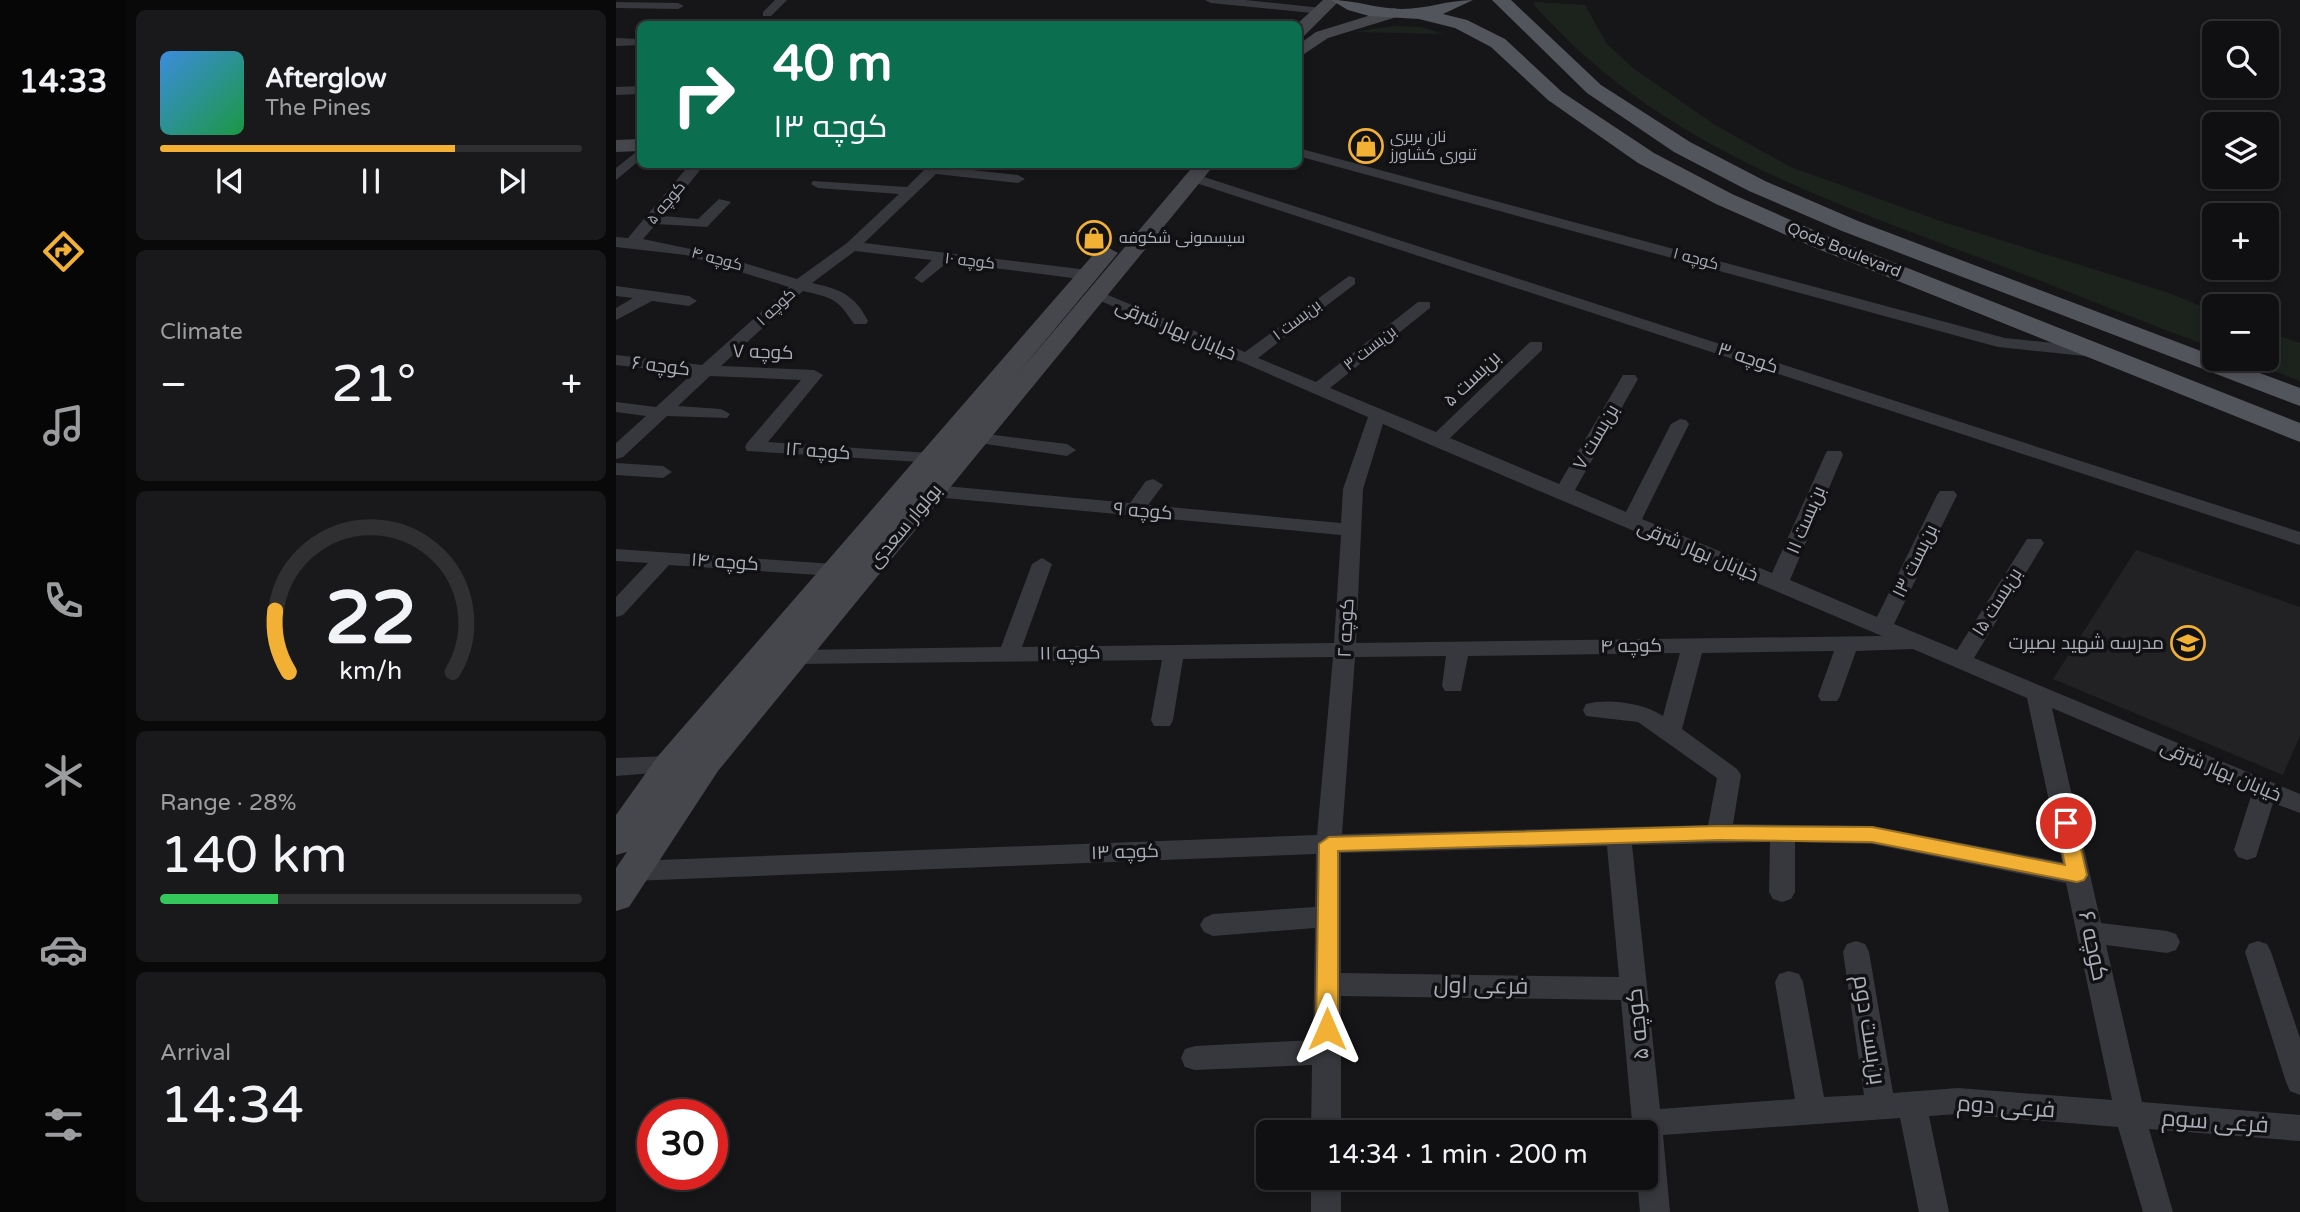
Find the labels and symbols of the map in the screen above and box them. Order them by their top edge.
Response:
shop icon: نان بربری تنوری کشاورز [1347,127,1385,165]
place label: نان بربری تنوری کشاورز [1389,127,1477,165]
street label: کوچه ۵ [642,177,691,229]
street label: Qods Boulevard [1784,218,1904,282]
shop icon: سیسمونی شکوفه [1075,219,1113,257]
place label: سیسمونی شکوفه [1119,228,1245,248]
street label: کوچه ۴ [689,243,745,276]
street label: کوچه ۱ [1671,243,1721,276]
street label: کوچه ۱۰ [944,248,996,275]
street label: کوچه ۱ [752,284,801,331]
street label: خیابان بهار شرقی [1112,295,1240,365]
street label: بن‌بست ۱ [1269,295,1325,345]
street label: بن‌بست ۳ [1340,321,1400,375]
street label: کوچه ۳ [1715,338,1781,379]
street label: کوچه ۷ [732,340,794,365]
street label: بن‌بست ۵ [1439,347,1505,411]
street label: کوچه ۶ [631,352,691,381]
street label: بن‌بست ۷ [1568,400,1624,474]
street label: کوچه ۱۲ [785,438,851,465]
street label: بولوار سعدی [864,480,946,572]
street label: بن‌بست ۱۱ [1782,483,1830,557]
street label: کوچه ۹ [1112,497,1173,526]
street label: خیابان بهار شرقی [1634,516,1762,586]
street label: بن‌بست ۱۳ [1888,521,1942,601]
street label: کوچه ۱۴ [690,549,760,576]
street label: بن‌بست ۱۵ [1967,564,2027,640]
street label: کوچه ۲ [1333,598,1360,658]
school or university icon: مدرسه شهید بصیرت [2169,624,2207,662]
place label: مدرسه شهید بصیرت [2008,632,2164,654]
street label: کوچه ۴ [1600,634,1662,659]
street label: کوچه ۱۱ [1039,641,1101,666]
street label: خیابان بهار شرقی [2157,736,2285,806]
pin [2036,793,2096,853]
street label: کوچه ۱۳ [1091,840,1159,865]
street label: کوچه ۶ [2072,909,2114,983]
street label: فرعی اول [1433,971,1529,1001]
street label: بن‌بست دوم [1846,973,1892,1087]
street label: کوچه ۵ [1620,987,1656,1061]
position arrow [1290,992,1364,1066]
street label: فرعی دوم [1956,1090,2056,1125]
speed limit sign: 30 [637,1099,728,1190]
street label: فرعی سوم [2160,1104,2270,1141]

